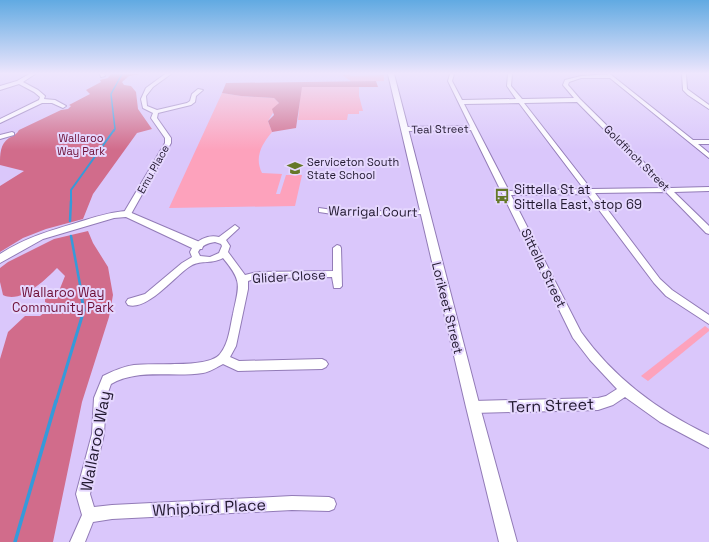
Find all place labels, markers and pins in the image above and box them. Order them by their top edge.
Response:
place label: Serviceton South State School [307,155,399,182]
school or university icon: Serviceton South State School [286,159,304,177]
place label: Sittella St at Sittella East, stop 69 [514,181,642,213]
bus stop icon: Sittella St at Sittella East, stop 69 [493,187,511,205]

